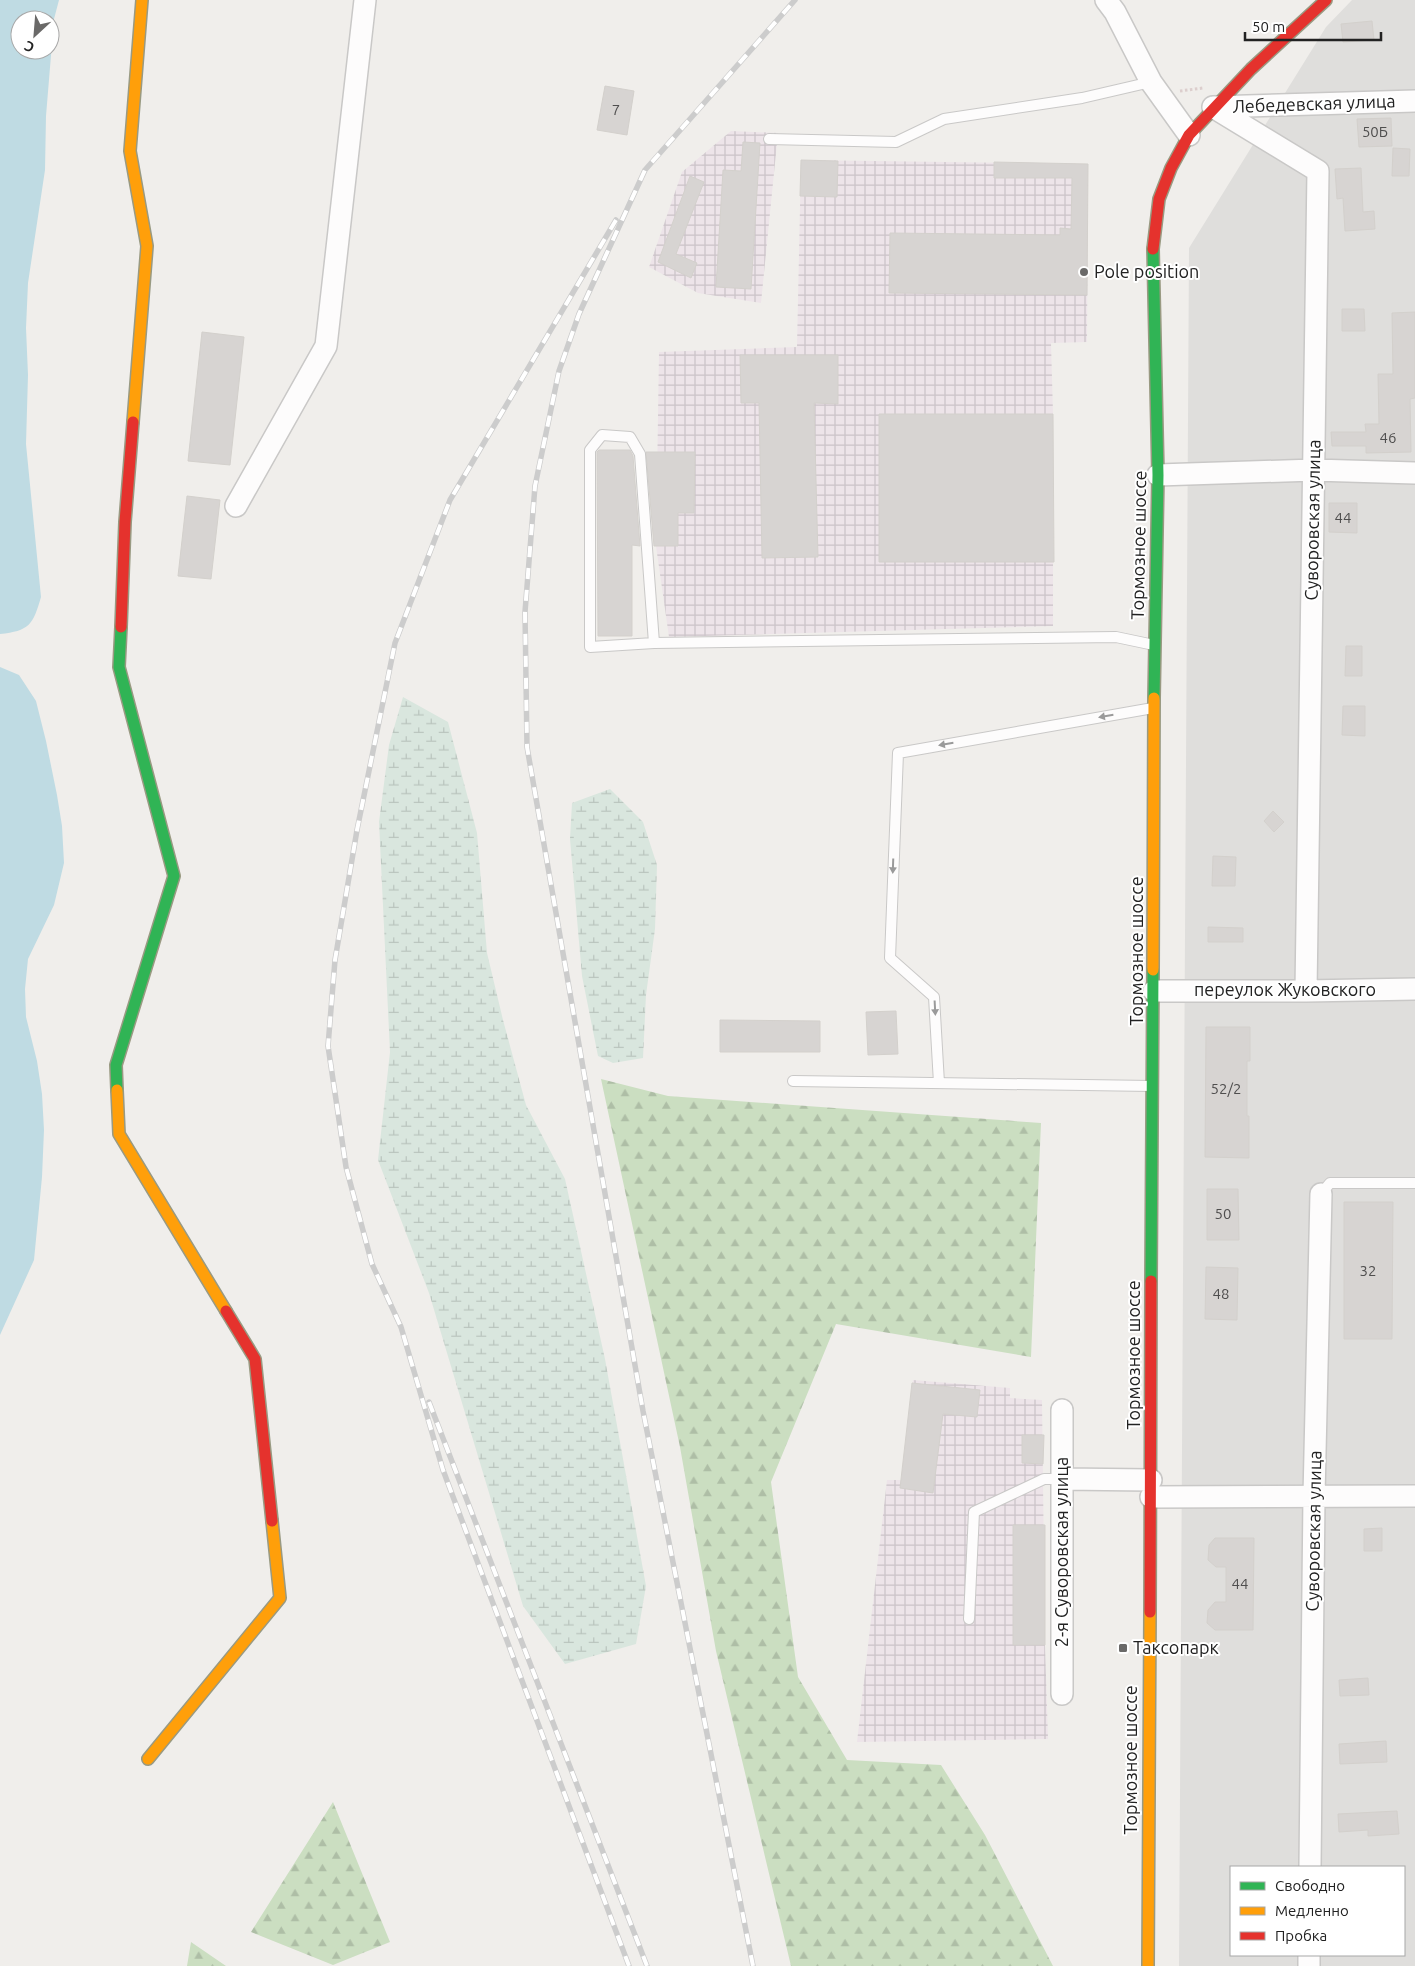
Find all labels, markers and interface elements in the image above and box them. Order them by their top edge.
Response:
north arrow [10,10,60,60]
scale bar [1245,10,1381,42]
text: 50 m [1252,18,1285,35]
text: С [22,38,37,56]
street label: Лебедевская улица [1232,90,1396,116]
house number: 7 [612,101,620,118]
house number: 50Б [1362,123,1388,140]
place label: Pole position [1094,261,1199,281]
marker: Pole position [1078,266,1090,278]
house number: 46 [1380,429,1396,446]
street label: Суворовская улица [1301,439,1323,601]
street label: Тормозное шоссе [1127,470,1149,620]
house number: 44 [1335,509,1351,526]
one-way arrow [1098,713,1114,721]
one-way arrow [938,741,954,749]
one-way arrow [889,858,897,874]
street label: Тормозное шоссе [1126,876,1146,1026]
street label: переулок Жуковского [1194,979,1376,999]
one-way arrow [931,1000,939,1016]
house number: 52/2 [1211,1080,1241,1097]
house number: 50 [1215,1205,1231,1222]
house number: 32 [1360,1262,1376,1279]
street label: Тормозное шоссе [1123,1280,1143,1430]
house number: 48 [1213,1285,1229,1302]
street label: Суворовская улица [1302,1450,1324,1612]
street label: 2-я Суворовская улица [1051,1457,1071,1647]
house number: 44 [1232,1575,1248,1592]
place label: Таксопарк [1133,1637,1219,1657]
marker: Таксопарк [1117,1642,1129,1654]
street label: Тормозное шоссе [1120,1685,1140,1835]
legend [1230,1866,1405,1956]
text: Свободно [1275,1877,1345,1894]
text: Медленно [1275,1902,1349,1919]
text: Пробка [1275,1927,1327,1944]

